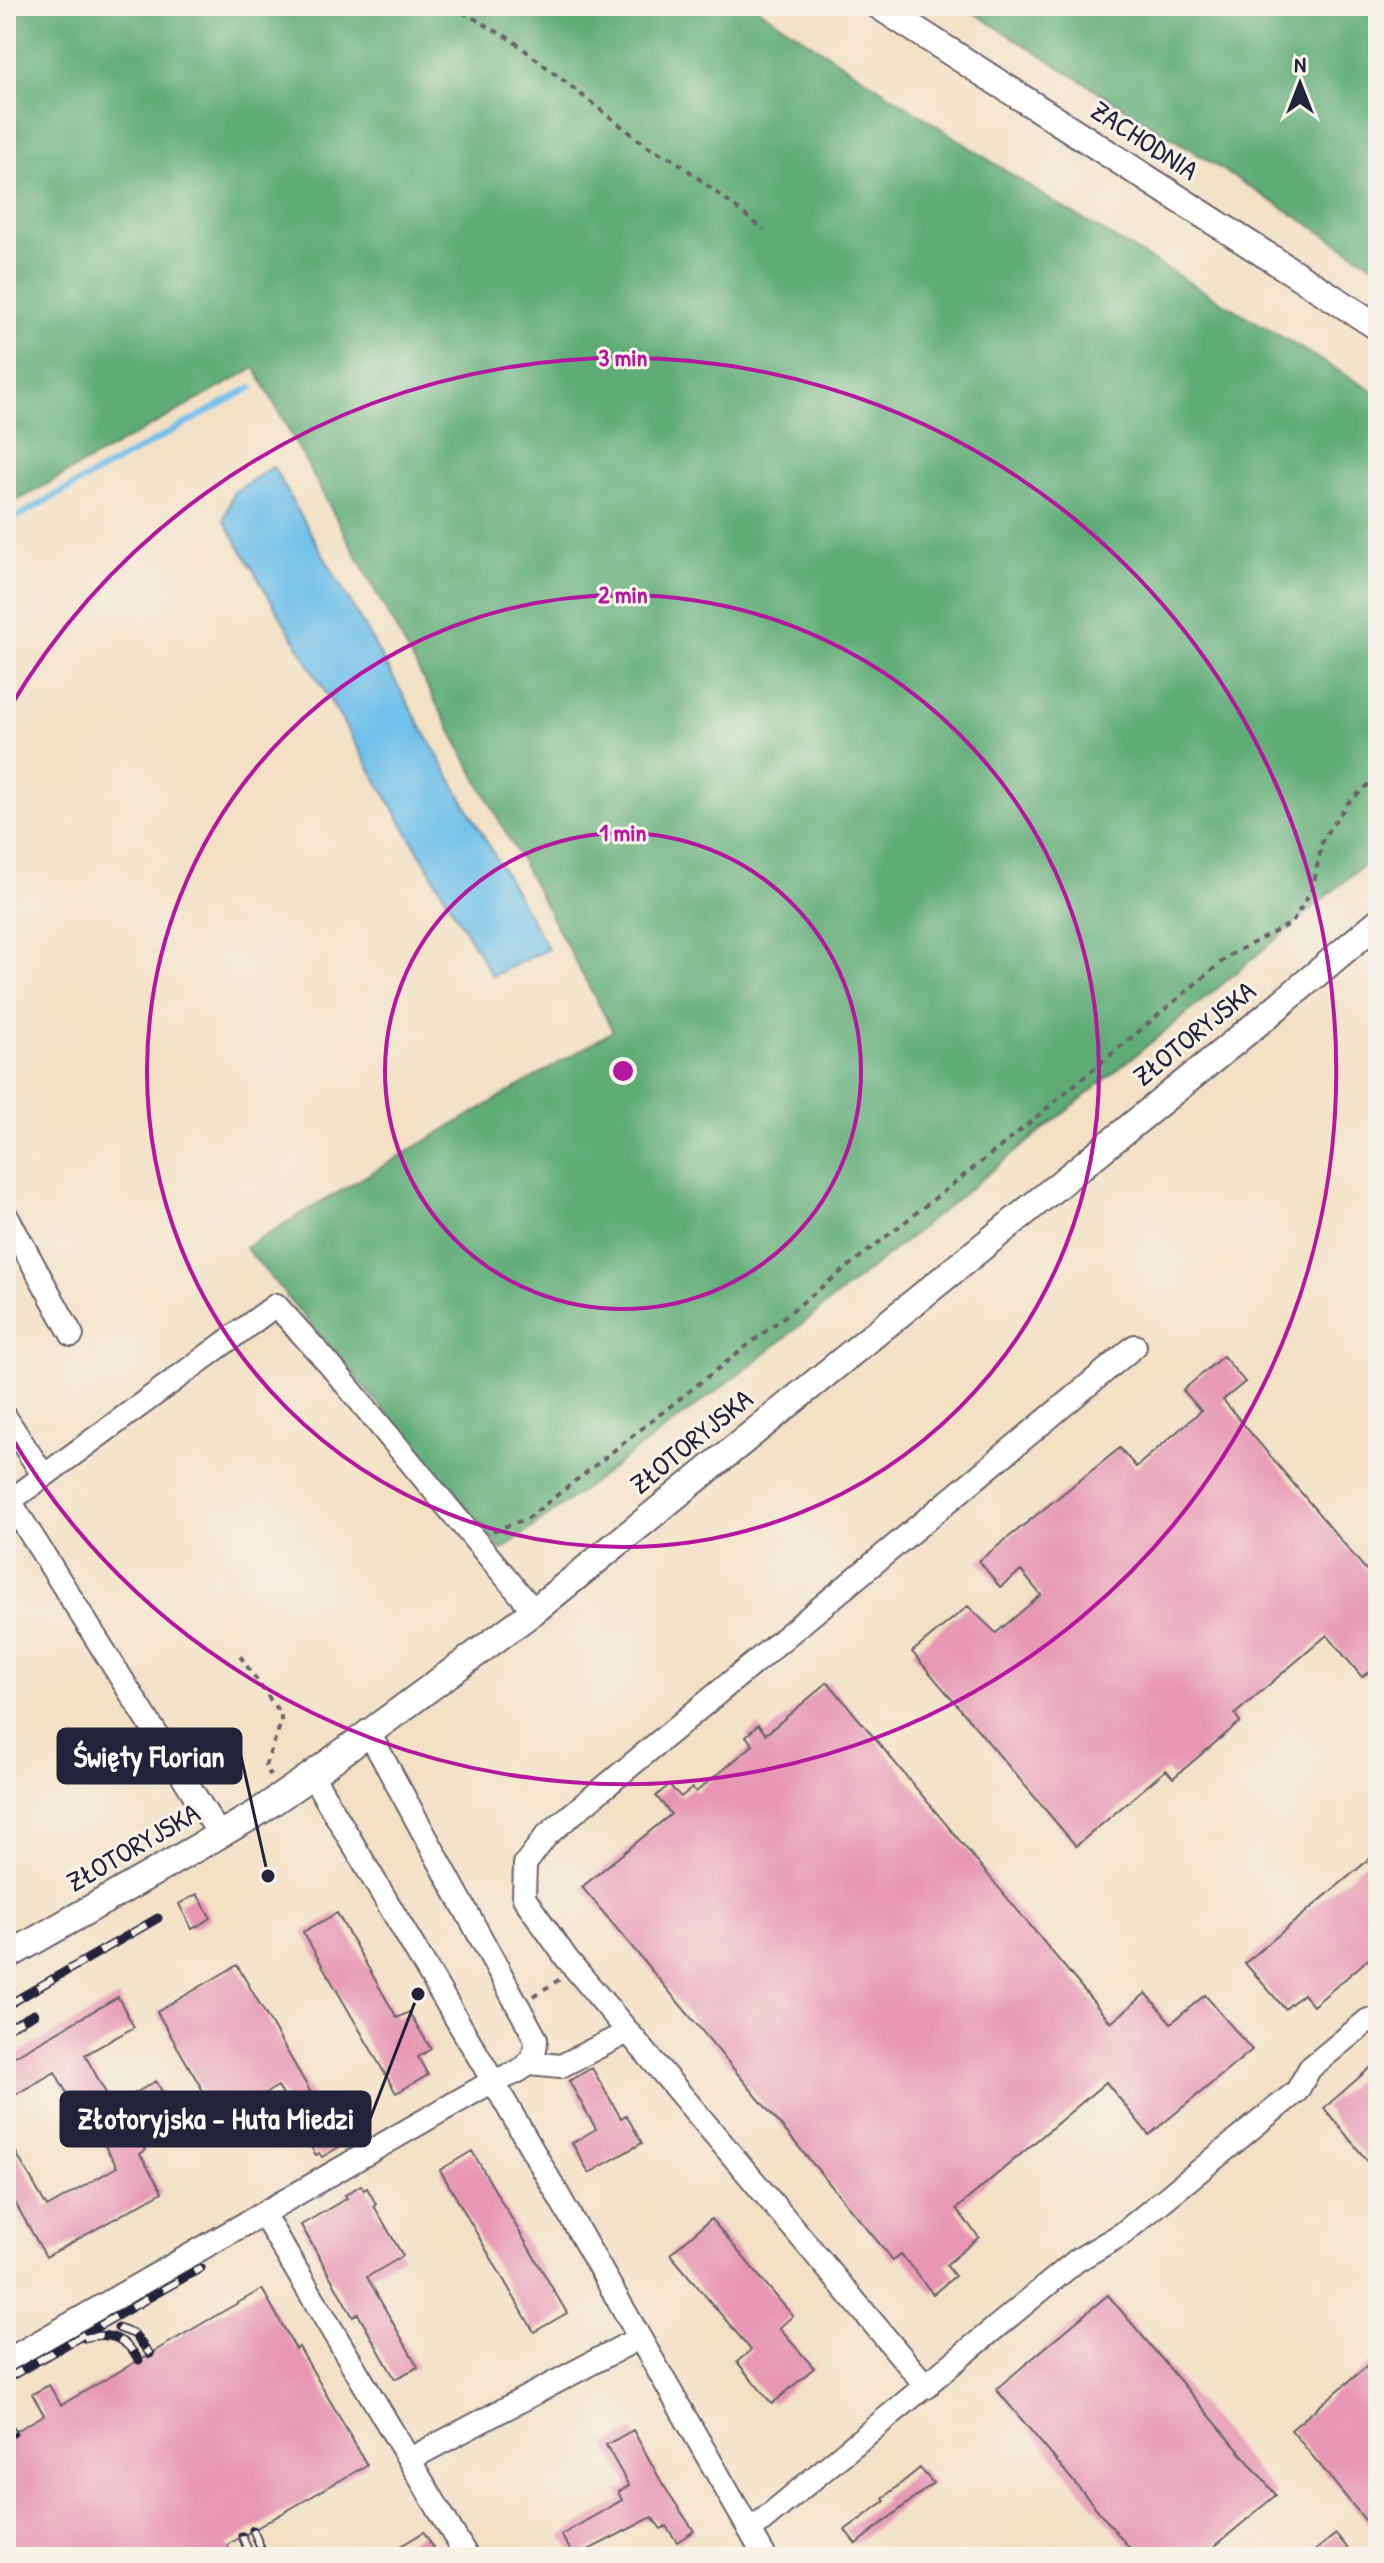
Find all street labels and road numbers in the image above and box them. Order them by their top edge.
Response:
street label: ZACHODNIA [1084,91,1206,189]
street label: ZŁOTORYJSKA [1125,972,1264,1094]
street label: ZŁOTORYJSKA [622,1380,761,1502]
street label: ZŁOTORYJSKA [60,1793,207,1900]

